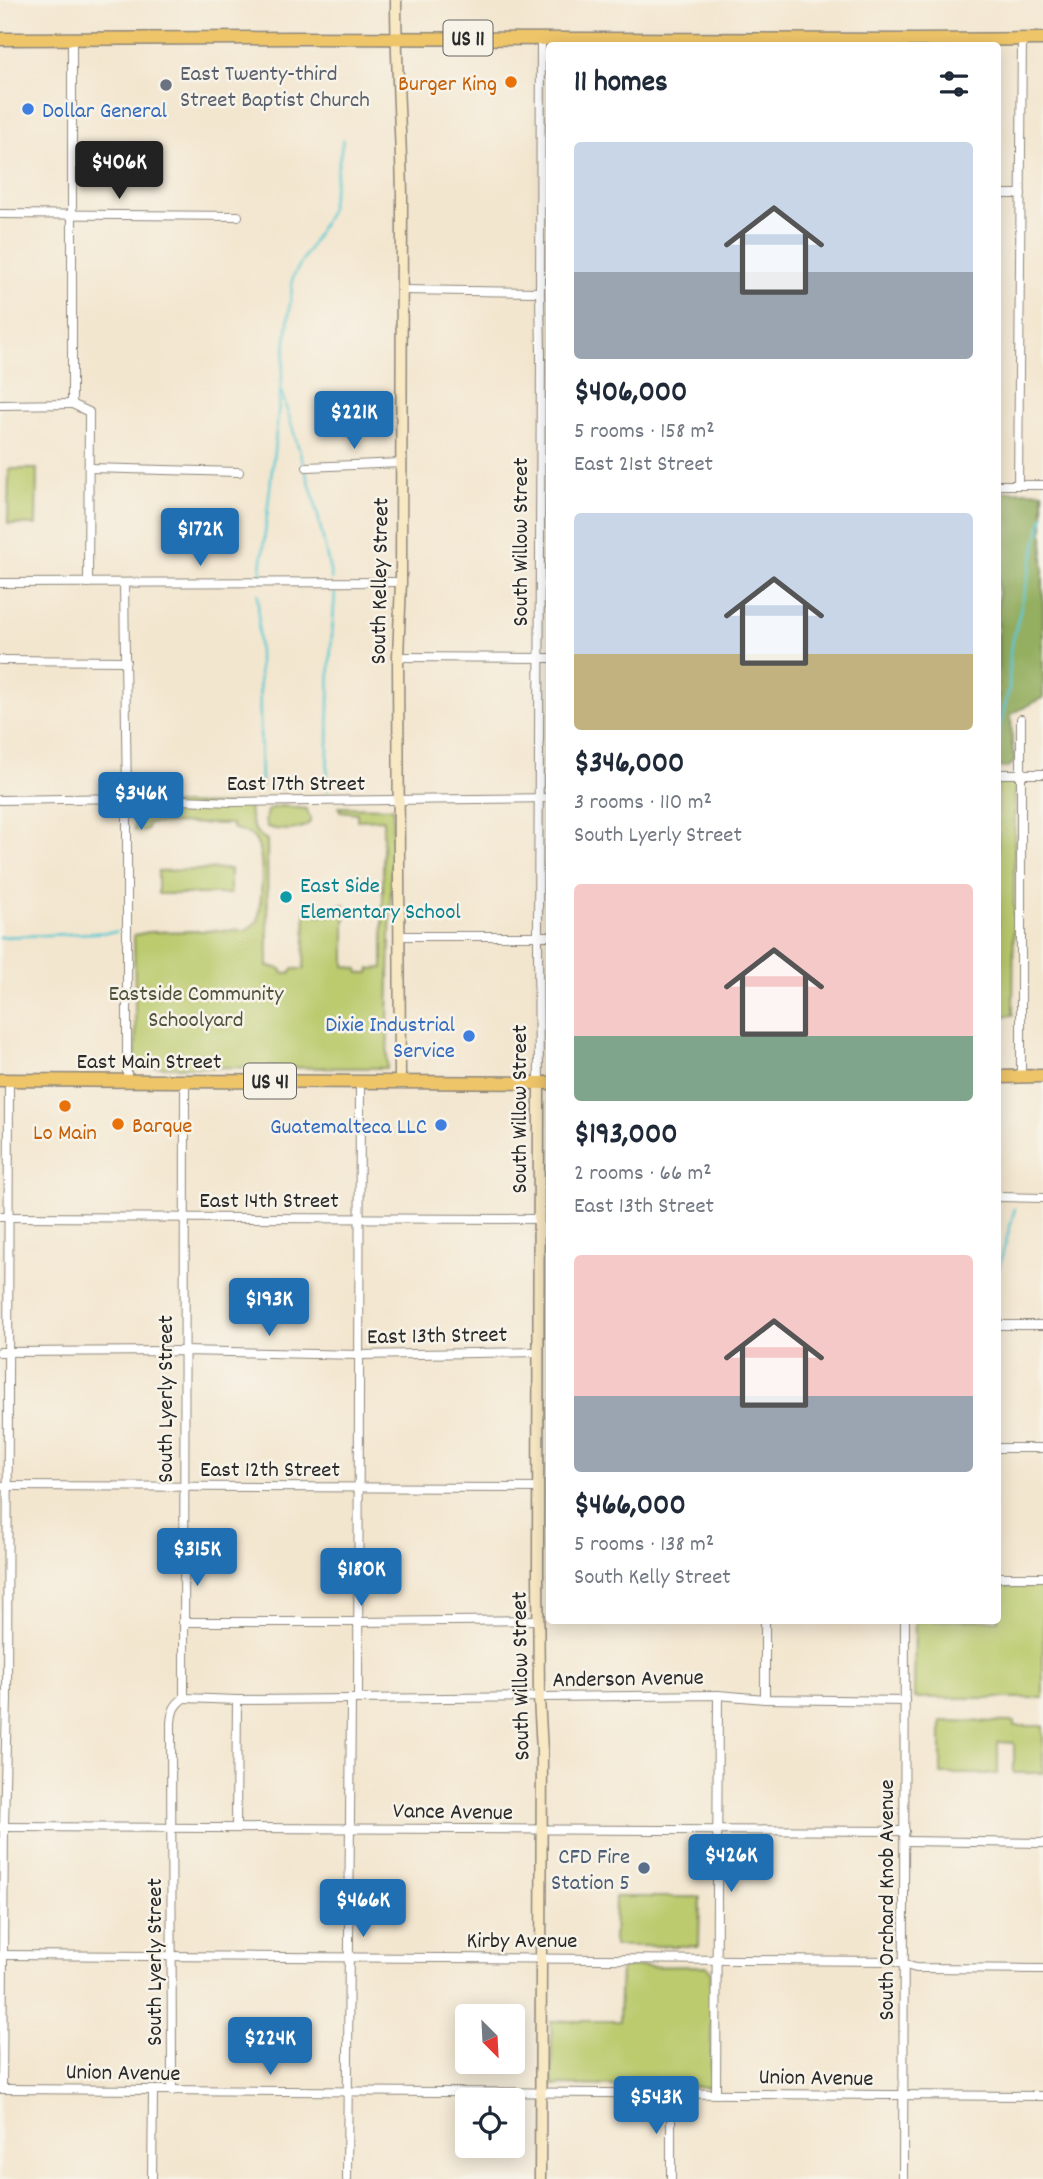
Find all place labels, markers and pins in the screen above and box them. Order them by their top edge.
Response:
place label: East Twenty-third Street Baptist Church [180,59,370,118]
place label: Burger King [398,69,497,102]
marker: Burger King [503,74,519,90]
marker: East Twenty-third Street Baptist Church [158,77,174,93]
place label: Dollar General [42,96,167,129]
marker: Dollar General [20,101,36,117]
pin: $406K [70,142,168,201]
pin: $221K [305,392,403,451]
pin: $172K [151,508,249,568]
pin: $346K [92,772,190,832]
place label: East Side Elementary School [300,871,461,930]
marker: East Side Elementary School [278,889,294,905]
place label: Dixie Industrial Service [325,1010,456,1069]
marker: Dixie Industrial Service [461,1028,477,1044]
marker: Lo Main [57,1098,73,1114]
place label: Barque [132,1111,193,1144]
place label: Guatemalteca LLC [270,1112,427,1145]
marker: Barque [110,1116,126,1132]
marker: Guatemalteca LLC [433,1117,449,1133]
place label: Lo Main [33,1118,97,1151]
pin: $193K [220,1278,318,1338]
pin: $315K [148,1528,246,1588]
pin: $180K [312,1548,410,1608]
pin: $426K [682,1834,780,1894]
place label: CFD Fire Station 5 [551,1842,630,1901]
marker: CFD Fire Station 5 [636,1860,652,1876]
pin: $466K [314,1880,412,1939]
pin: $224K [221,2018,319,2077]
pin: $543K [607,2076,705,2136]

